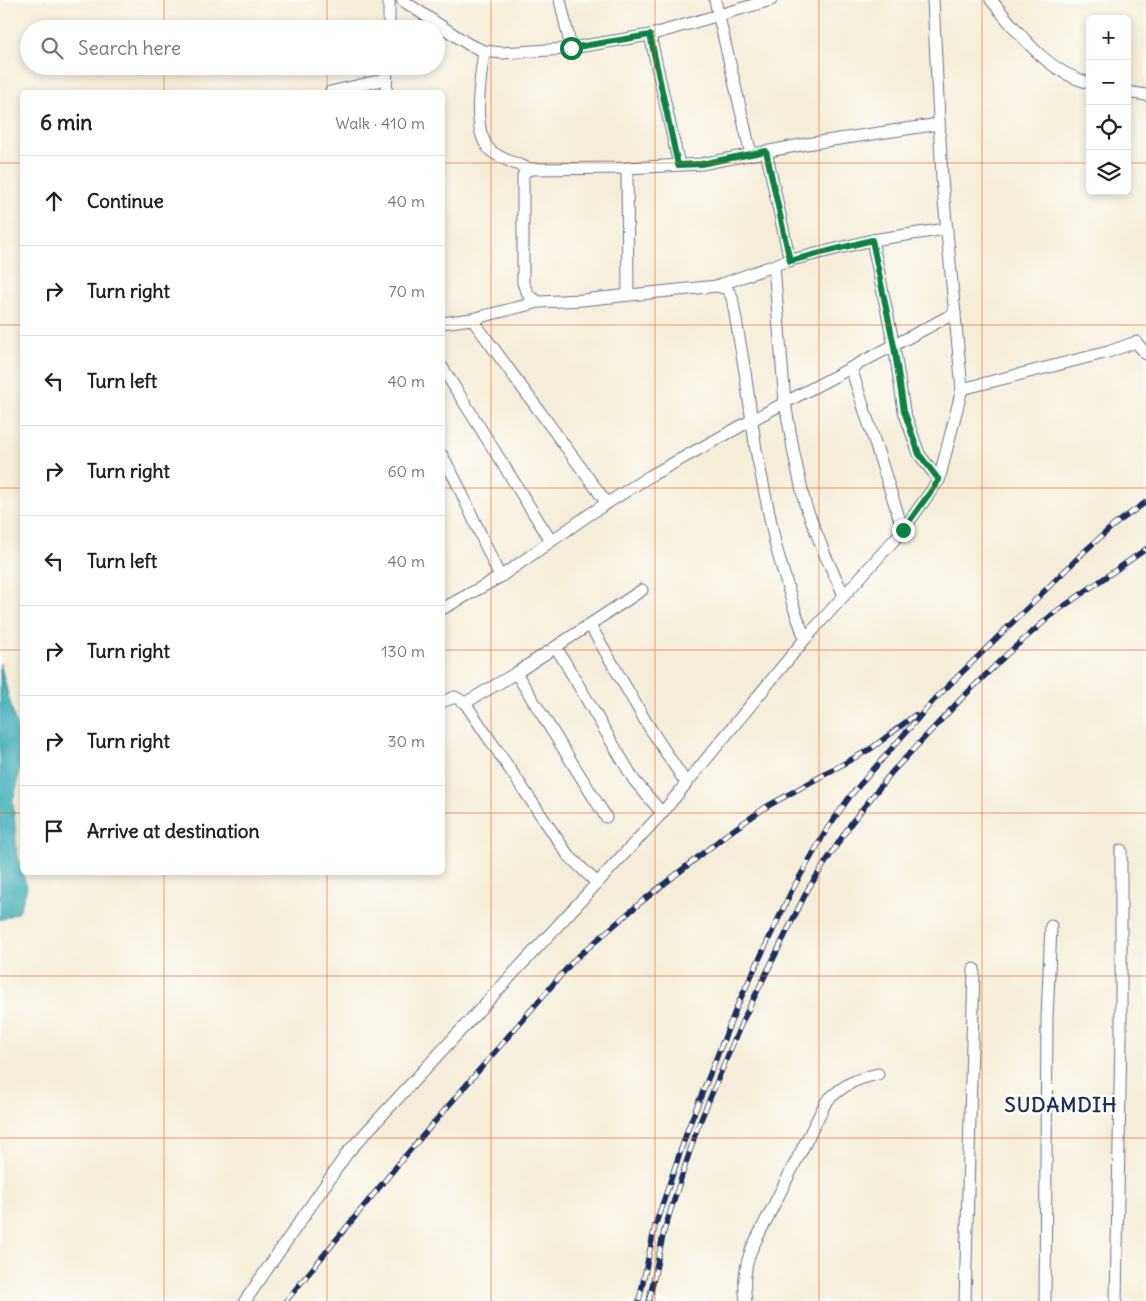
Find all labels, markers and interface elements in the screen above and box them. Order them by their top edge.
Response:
map controls [1086,15,1131,195]
button: + [1086,15,1131,60]
search box [20,20,445,75]
icon: search [38,34,66,62]
text: Search here [78,36,181,60]
route start [560,37,583,60]
button: − [1086,60,1131,105]
button: locate [1086,105,1131,150]
text: 6 min [40,109,92,136]
text: Walk · 410 m [335,113,425,133]
button: layers [1086,150,1131,195]
icon: ahead [40,187,68,215]
text: Continue [87,189,164,213]
text: 40 m [387,191,425,211]
icon: right [40,277,68,305]
text: Turn right [87,279,170,303]
text: 70 m [389,281,425,301]
icon: left [40,367,68,395]
text: Turn left [87,369,157,393]
text: 40 m [387,371,425,391]
icon: right [40,457,68,485]
text: Turn right [87,459,170,483]
text: 60 m [387,461,425,481]
route end [892,519,915,542]
icon: left [40,547,68,575]
text: Turn left [87,549,157,573]
text: 40 m [387,551,425,571]
icon: right [40,637,68,665]
text: Turn right [87,639,170,663]
text: 130 m [381,641,425,661]
icon: right [40,727,68,755]
text: Turn right [87,729,170,753]
text: 30 m [388,731,425,751]
icon: arrive [40,817,68,845]
text: Arrive at destination [87,819,260,843]
district label: SUDAMDIH [1005,1092,1117,1117]

